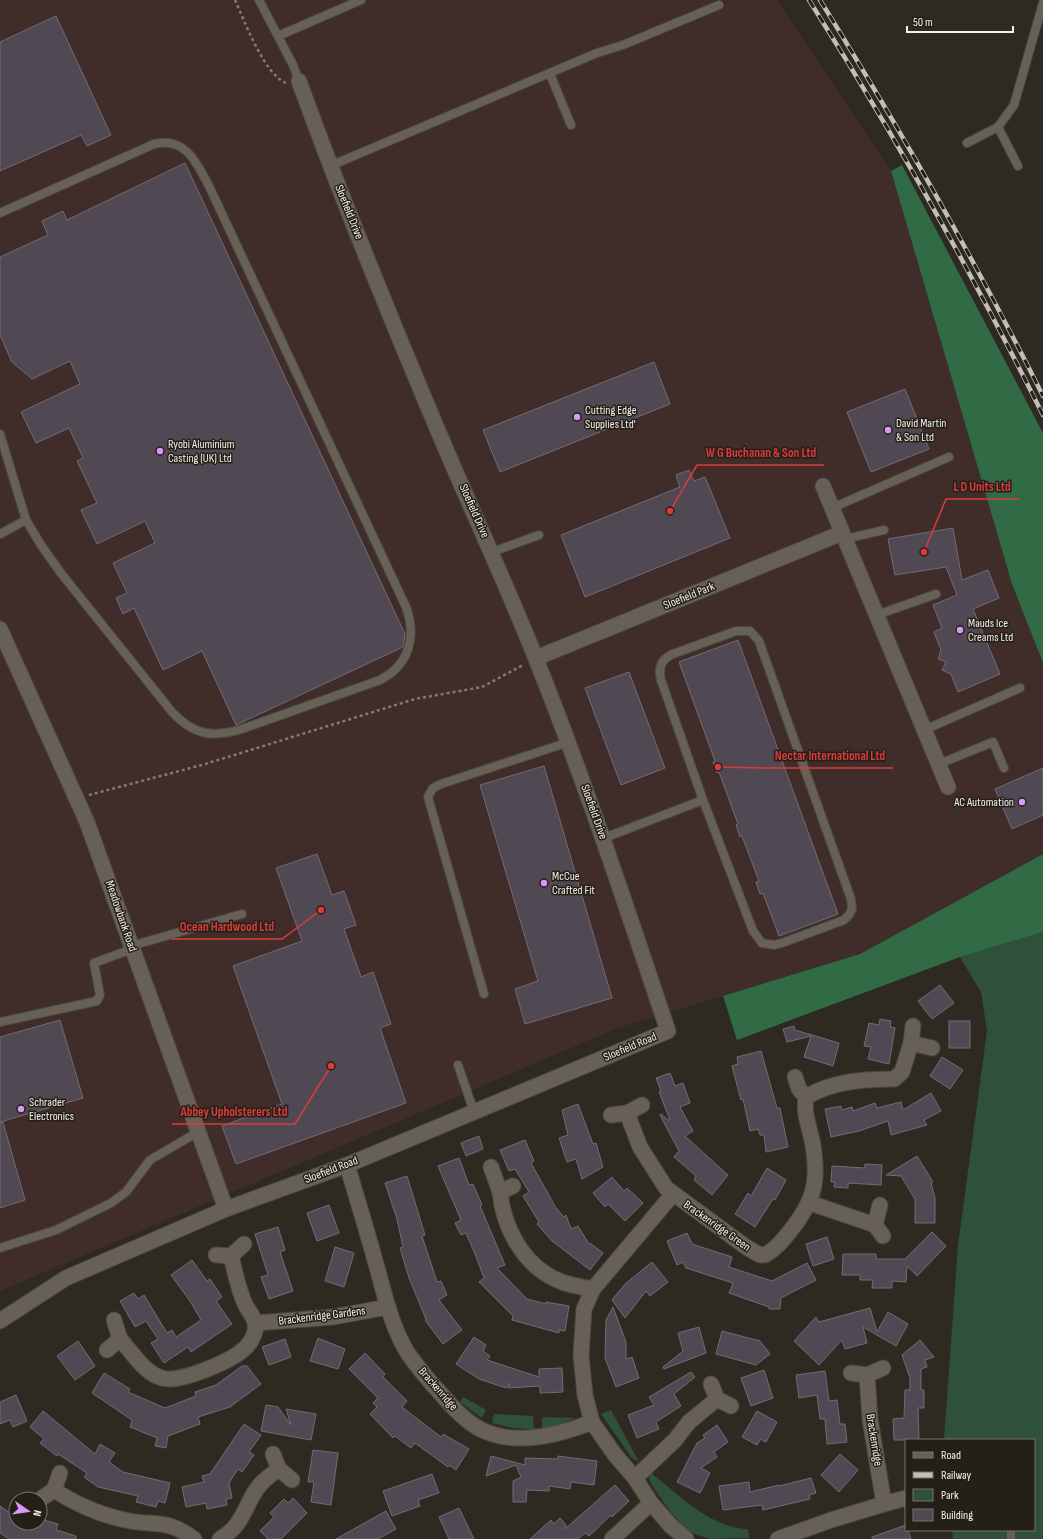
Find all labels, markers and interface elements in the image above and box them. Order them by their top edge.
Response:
scale bar [907,8,1013,34]
text: 50 m [913,15,933,30]
street label: Sloefield Drive [331,183,367,242]
place label: Cutting Edge Supplies Ltd' [585,403,637,432]
marker: Cutting Edge Supplies Ltd' [572,412,582,422]
place label: David Martin & Son Ltd [896,416,947,445]
marker: David Martin & Son Ltd [883,425,893,435]
place label: Ryobi Aluminium Casting (UK) Ltd [168,437,235,466]
callout: W G Buchanan & Son Ltd [697,440,824,465]
text: W G Buchanan & Son Ltd [706,445,817,461]
marker: Ryobi Aluminium Casting (UK) Ltd [155,446,165,456]
callout: L D Units Ltd [946,474,1019,499]
text: L D Units Ltd [953,479,1011,495]
street label: Sloefield Drive [455,482,493,540]
street label: Sloefield Park [661,579,717,613]
place label: Mauds Ice Creams Ltd [968,616,1013,645]
marker: Mauds Ice Creams Ltd [955,625,965,635]
callout: Nectar International Ltd [767,743,893,768]
text: Nectar International Ltd [775,748,886,764]
street label: Sloefield Drive [577,782,611,842]
place label: AC Automation [953,795,1014,810]
marker: AC Automation [1017,797,1027,807]
place label: McCue Crafted Fit [552,869,595,898]
street label: Meadowbank Road [102,878,140,954]
marker: McCue Crafted Fit [539,878,549,888]
callout: Ocean Hardwood Ltd [172,914,282,939]
text: Ocean Hardwood Ltd [180,919,274,935]
street label: Sloefield Road [601,1029,659,1065]
place label: Schrader Electronics [29,1095,74,1124]
callout: Abbey Upholsterers Ltd [172,1099,295,1124]
marker: Schrader Electronics [16,1104,26,1114]
text: Abbey Upholsterers Ltd [180,1104,288,1120]
street label: Sloefield Road [302,1153,360,1187]
street label: Brackenridge Green [681,1197,753,1255]
street label: Brackenridge Gardens [278,1303,366,1329]
street label: Brackenridge [415,1364,461,1414]
street label: Brackenridge [862,1413,886,1467]
legend [905,1439,1035,1531]
text: Road [941,1448,961,1463]
text: Railway [941,1468,972,1483]
text: Park [941,1488,959,1503]
north arrow [8,1491,48,1531]
text: Building [941,1508,973,1523]
text: N [30,1509,44,1518]

